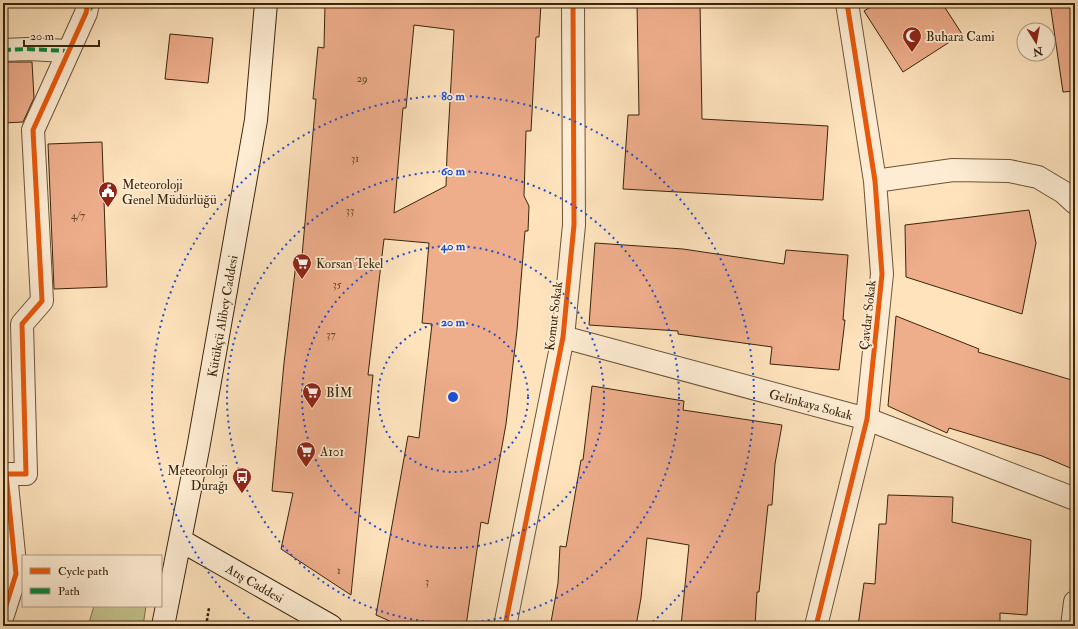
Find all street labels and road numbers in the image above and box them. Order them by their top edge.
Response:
street label: Kütükçü Alibey Caddesi [204,253,243,379]
street label: Çavdar Sokak [856,278,880,351]
street label: Komut Sokak [542,280,566,352]
street label: Gelinkaya Sokak [767,386,855,425]
street label: Atış Caddesi [222,560,287,607]

